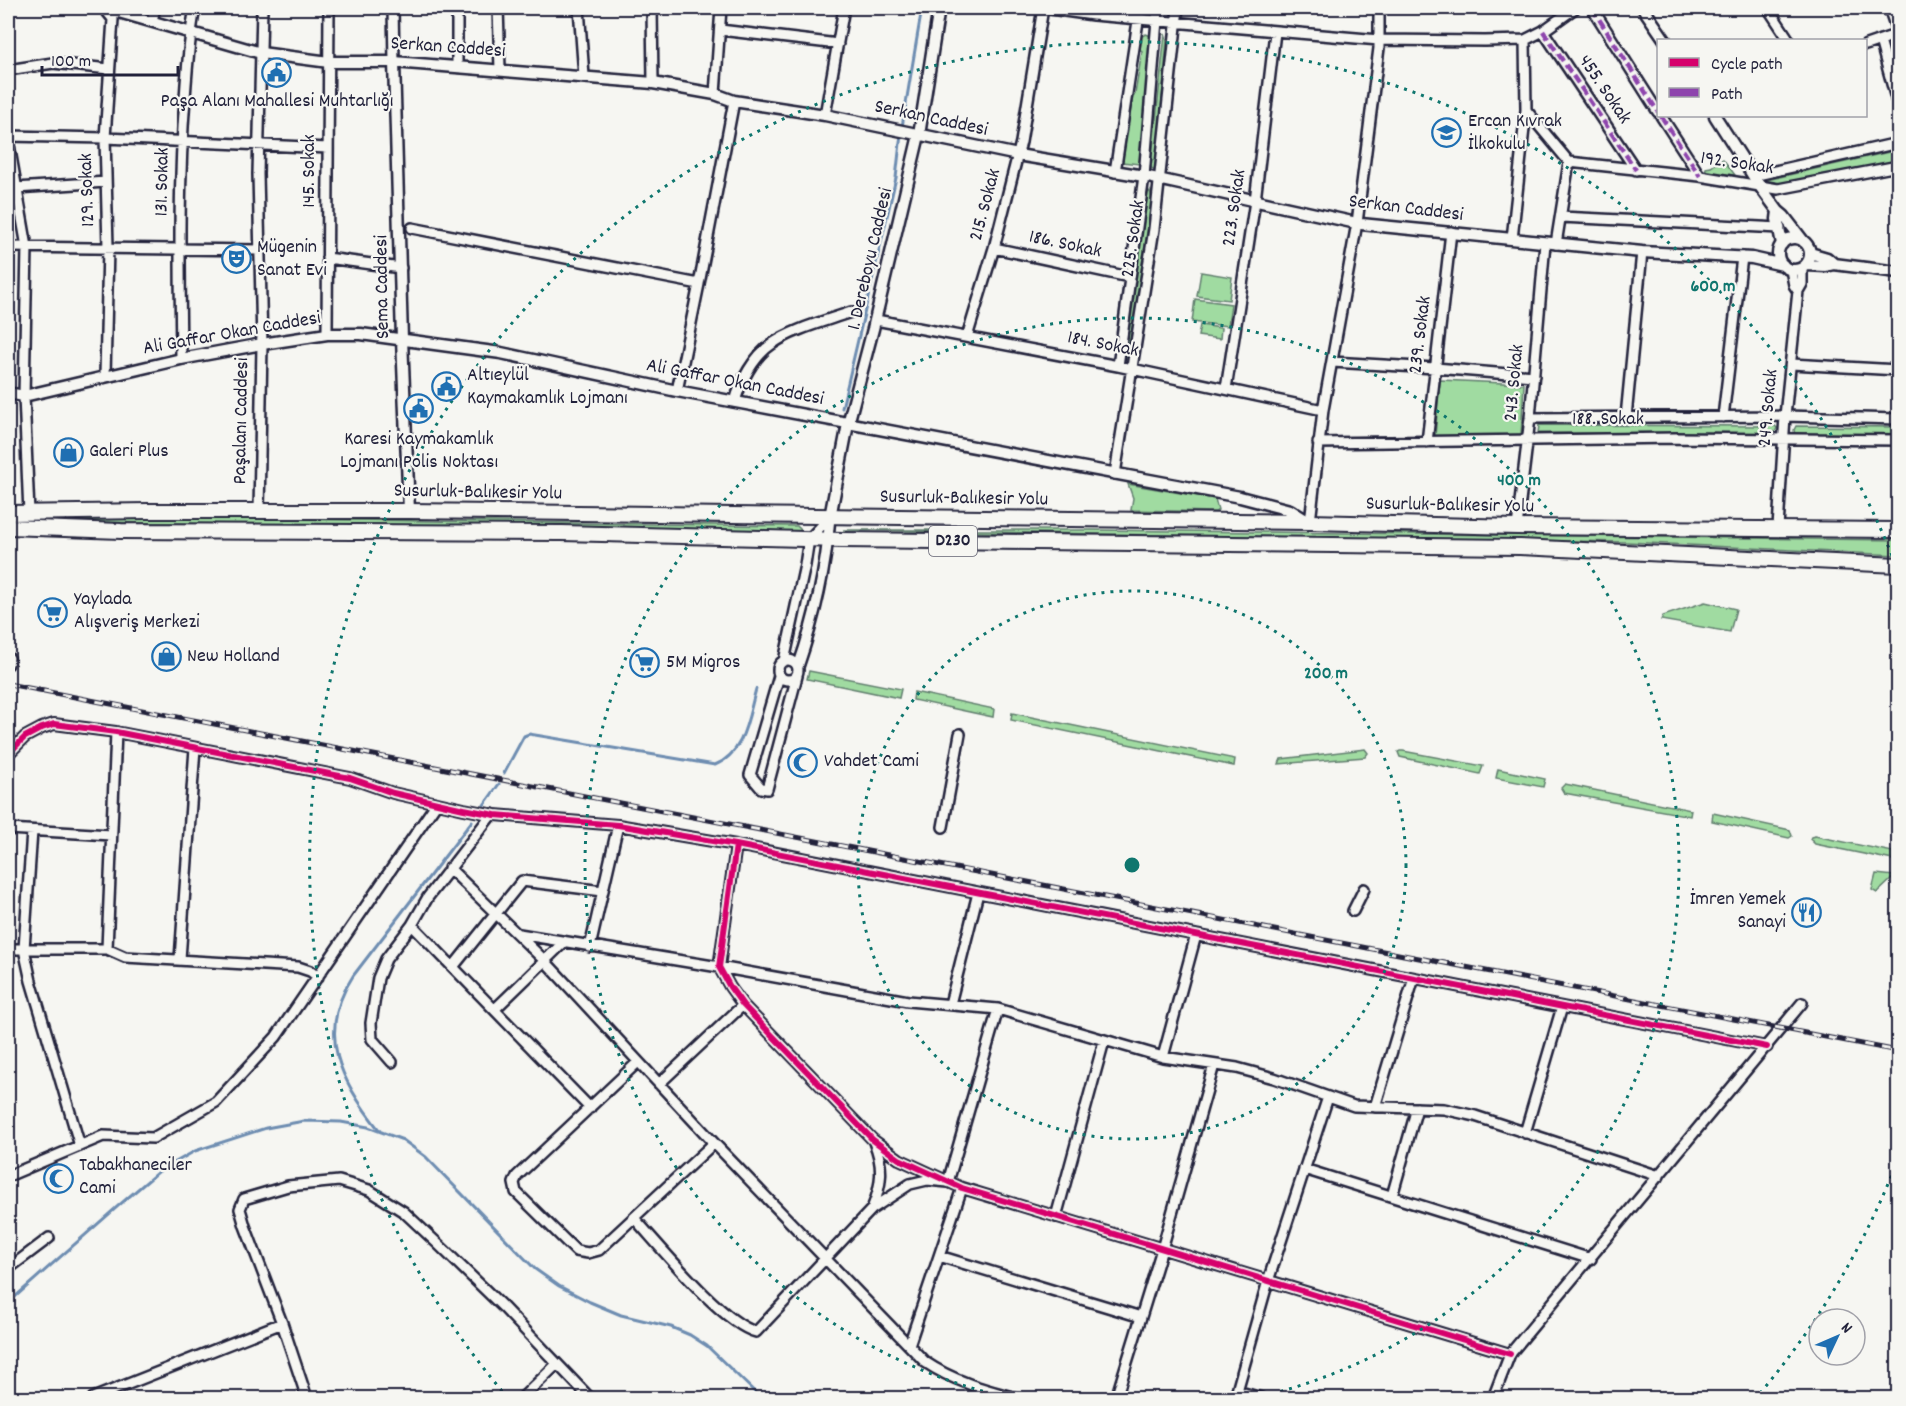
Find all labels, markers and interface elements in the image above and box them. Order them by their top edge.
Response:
street label: Serkan Caddesi [389,30,507,66]
scale bar [42,39,178,77]
legend [1657,39,1867,117]
text: 100 m [51,50,91,75]
street label: 455. Sokak [1571,50,1637,130]
text: Cycle path [1711,53,1782,78]
public building icon: Paşa Alanı Mahallesi Muhtarlığı [261,56,293,88]
text: Path [1711,83,1743,108]
place label: Paşa Alanı Mahallesi Muhtarlığı [161,88,393,116]
street label: Serkan Caddesi [872,93,991,145]
place label: Ercan Kıvrak İlkokulu [1468,108,1562,159]
school or university icon: Ercan Kıvrak İlkokulu [1431,117,1463,149]
street label: 145. Sokak [296,134,324,208]
street label: 192. Sokak [1699,145,1775,183]
street label: 131. Sokak [148,147,178,217]
street label: 129. Sokak [73,153,103,227]
street label: 215. Sokak [963,166,1009,244]
street label: 223. Sokak [1216,168,1254,248]
street label: 1. Dereboyu Caddesi [841,185,901,333]
street label: Serkan Caddesi [1347,188,1465,230]
street label: 225. Sokak [1115,198,1153,280]
street label: 186. Sokak [1026,224,1104,266]
place label: Mügenin Sanat Evi [257,234,327,285]
street label: Sema Caddesi [368,234,398,339]
theatre icon: Mügenin Sanat Evi [220,243,252,275]
text: 600 m [1691,275,1735,300]
street label: 239. Sokak [1402,294,1440,376]
street label: Ali Gaffar Okan Caddesi [141,305,323,363]
street label: 184. Sokak [1065,324,1141,366]
street label: 243. Sokak [1498,343,1532,423]
street label: Ali Gaffar Okan Caddesi [644,352,826,414]
street label: Paşalanı Caddesi [227,357,257,485]
place label: Altıeylül Kaymakamlık Lojmanı [467,362,628,413]
street label: 249. Sokak [1752,368,1786,448]
public building icon: Altıeylül Kaymakamlık Lojmanı [430,371,462,403]
public building icon: Karesi Kaymakamlık Lojmanı Polis Noktası [403,393,435,425]
street label: 188. Sokak [1572,406,1644,434]
place label: Karesi Kaymakamlık Lojmanı Polis Noktası [340,426,498,477]
shop icon: Galeri Plus [52,436,84,468]
place label: Galeri Plus [89,438,169,466]
text: 400 m [1497,469,1541,494]
street label: Susurluk-Balıkesir Yolu [394,478,562,508]
street label: Susurluk-Balıkesir Yolu [880,484,1048,514]
street label: Susurluk-Balıkesir Yolu [1366,491,1534,521]
road number: D230 [929,526,977,556]
place label: Yaylada Alışveriş Merkezi [74,586,200,637]
supermarket icon: Yaylada Alışveriş Merkezi [37,596,69,628]
shop icon: New Holland [150,641,182,673]
place label: New Holland [187,643,280,671]
supermarket icon: 5M Migros [629,647,661,679]
place label: 5M Migros [666,649,740,677]
text: 200 m [1304,662,1348,687]
mosque icon: Vahdet Cami [787,746,819,778]
place label: Vahdet Cami [824,748,919,776]
centre of rings [1122,855,1142,875]
place label: İmren Yemek Sanayi [1690,886,1786,937]
restaurant icon: İmren Yemek Sanayi [1791,896,1823,928]
place label: Tabakhaneciler Cami [79,1152,192,1203]
mosque icon: Tabakhaneciler Cami [42,1162,74,1194]
north arrow [1807,1307,1867,1367]
text: N [1835,1317,1857,1339]

